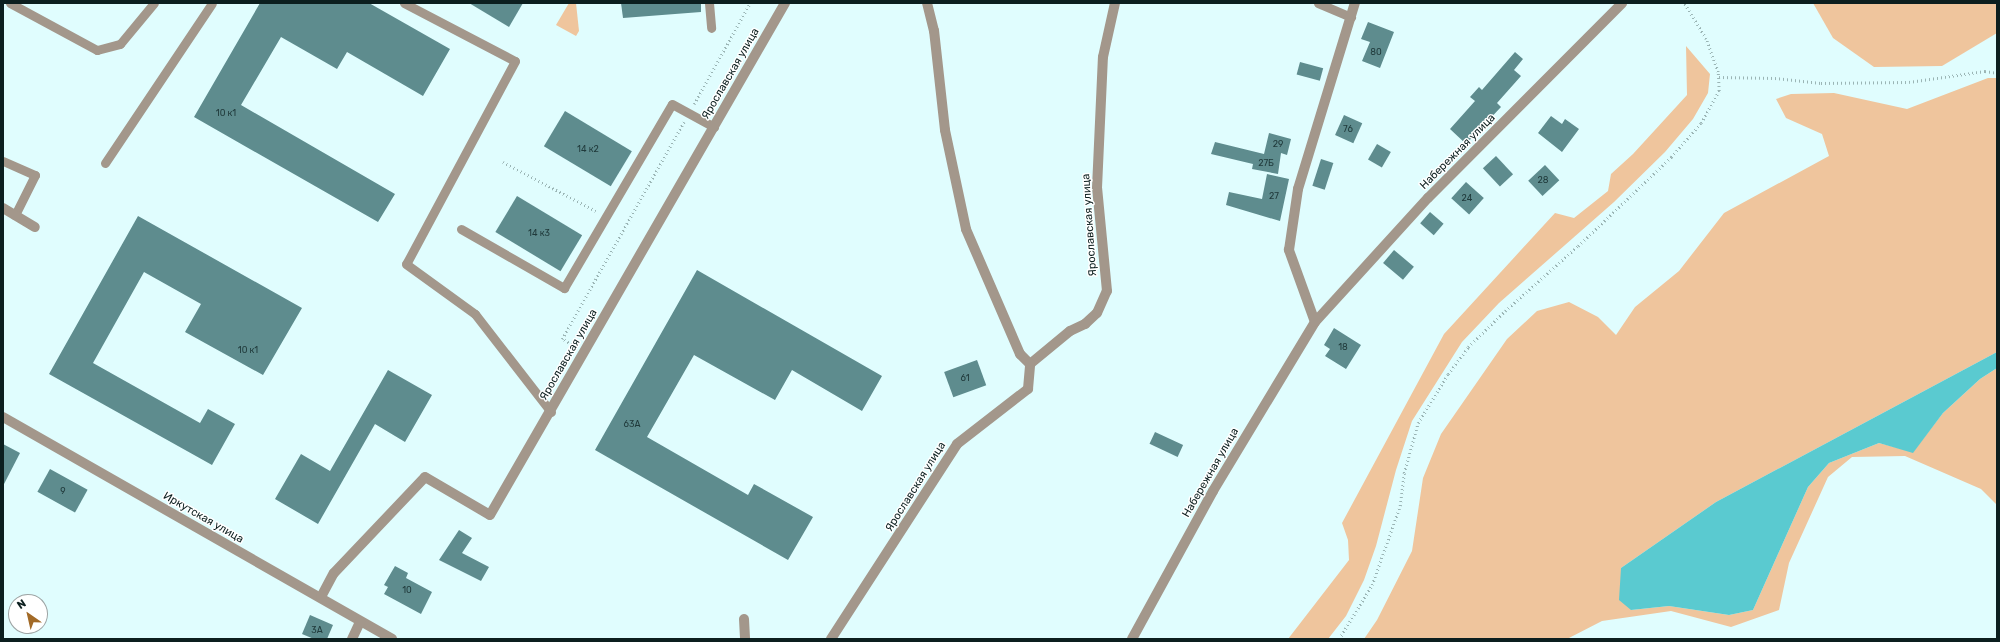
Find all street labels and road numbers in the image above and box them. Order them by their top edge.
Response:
street label: Ярославская улица [699,26,763,122]
street label: Набережная улица [1418,112,1498,192]
street label: Ярославская улица [1080,173,1100,277]
street label: Ярославская улица [537,307,601,403]
street label: Набережная улица [1180,426,1242,520]
street label: Ярославская улица [883,440,949,534]
street label: Иркутская улица [160,490,246,546]

